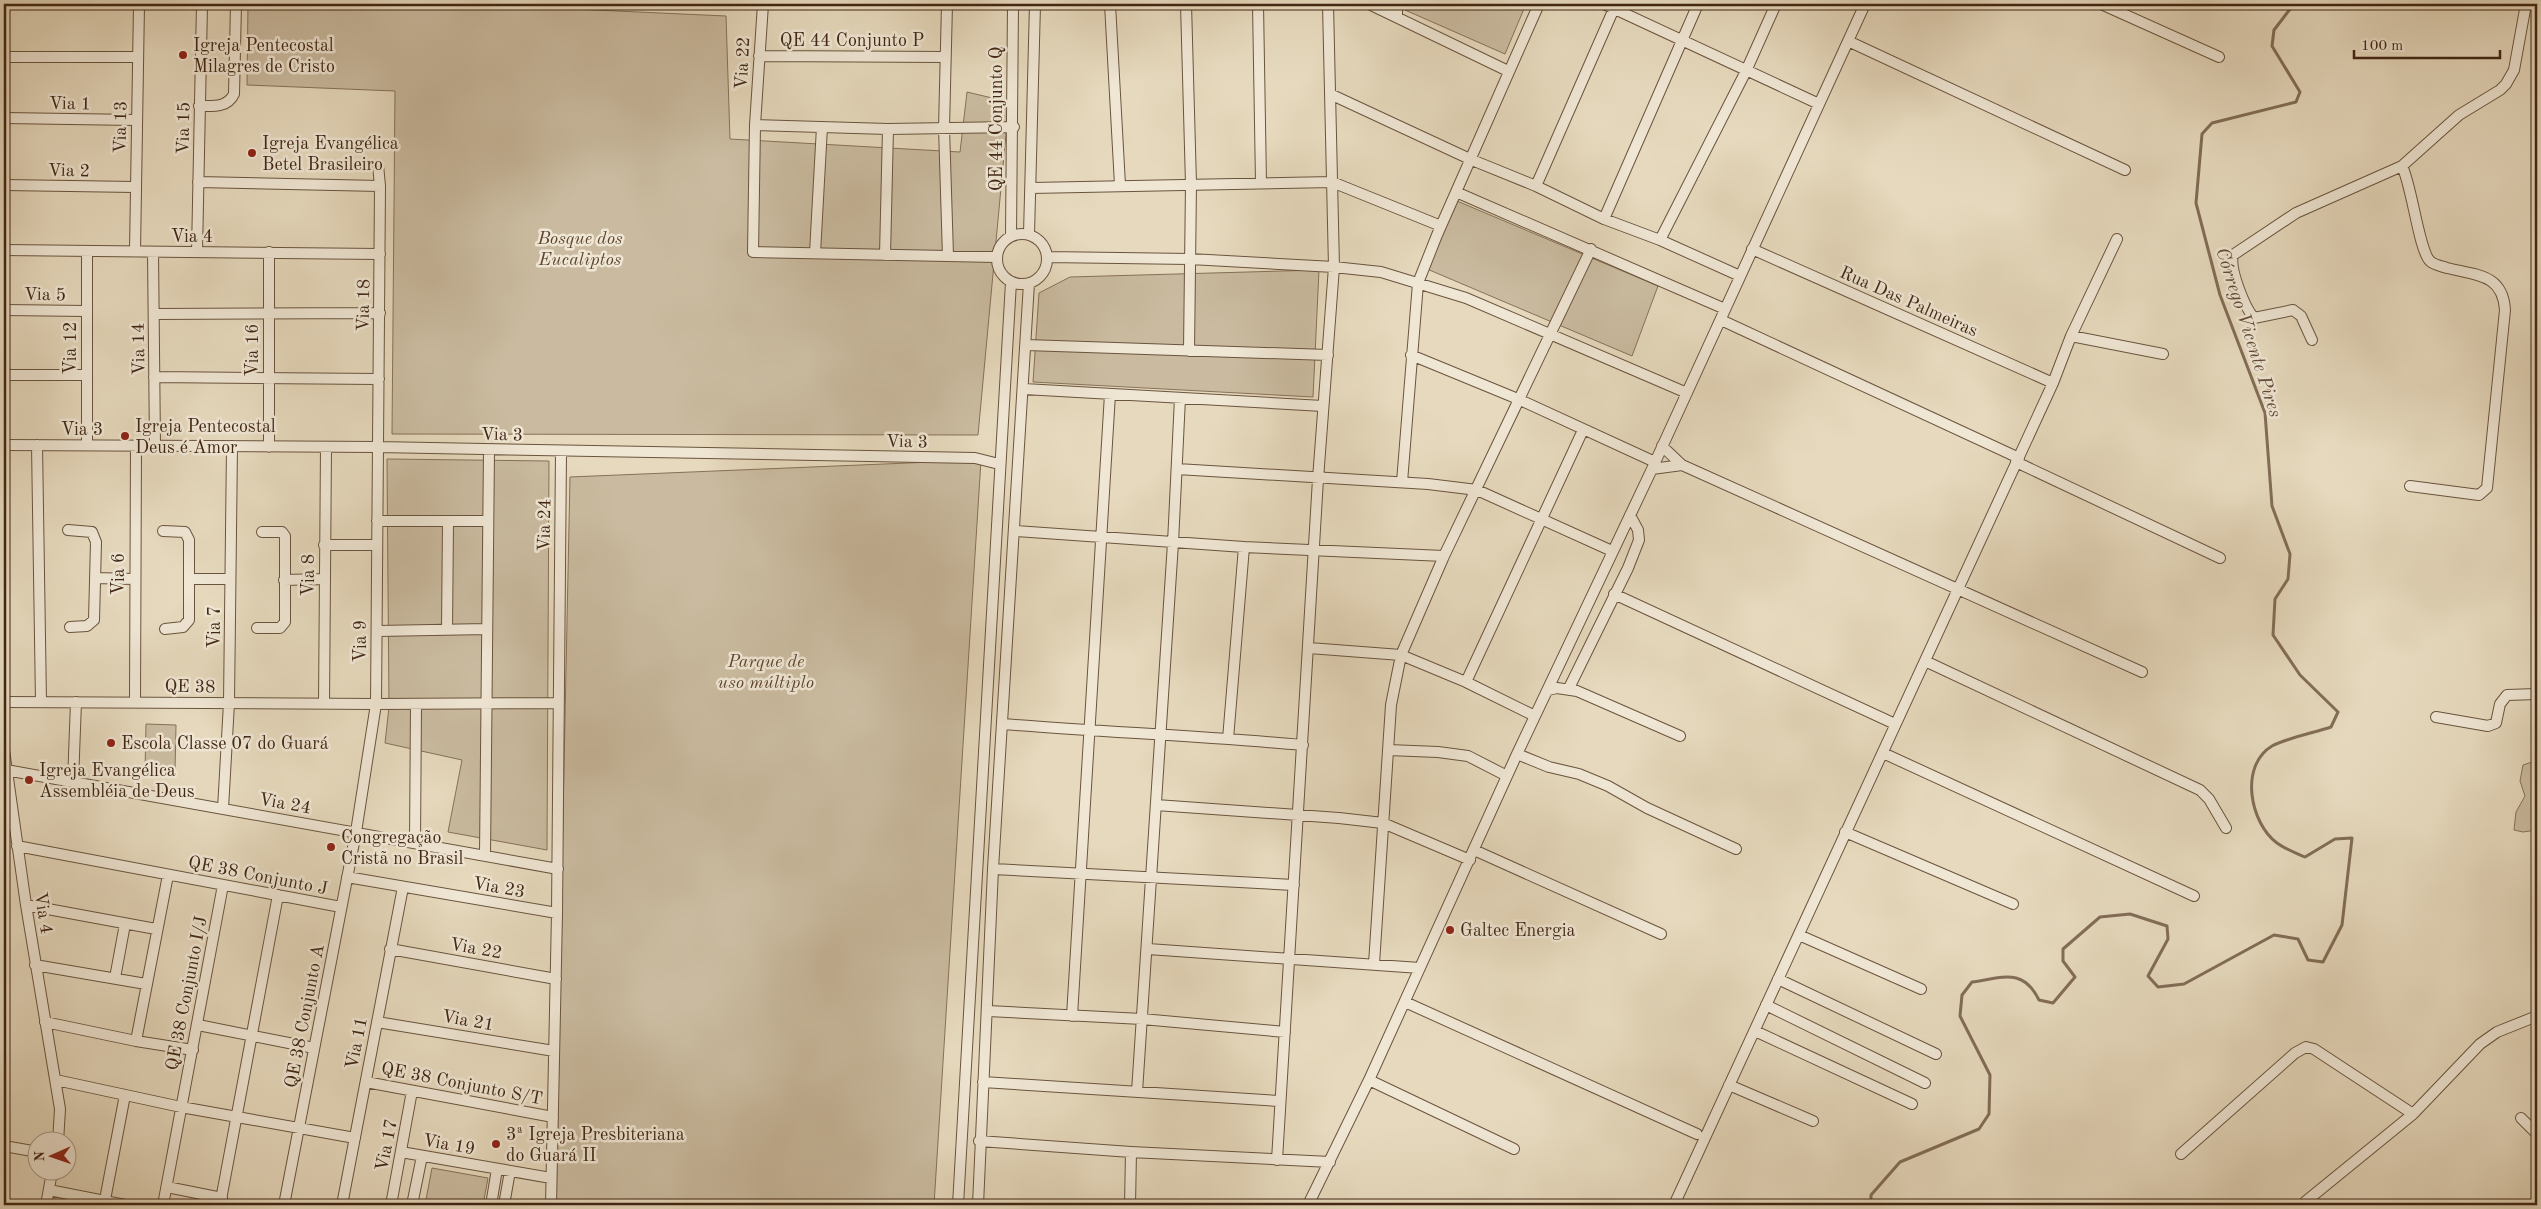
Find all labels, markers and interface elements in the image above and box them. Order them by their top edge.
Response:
scale bar [2354,28,2500,60]
street label: QE 44 Conjunto P [780,32,924,50]
street label: Via 22 [733,36,753,90]
place label: Igreja Pentecostal Milagres de Cristo [193,37,335,76]
text: 100 m [2361,39,2403,54]
street label: QE 44 Conjunto Q [988,47,1006,191]
marker: Igreja Pentecostal Milagres de Cristo [177,49,189,61]
street label: Via 1 [49,95,91,113]
street label: Via 13 [112,100,130,154]
street label: Via 15 [175,101,193,155]
place label: Igreja Evangélica Betel Brasileiro [262,135,399,174]
marker: Igreja Evangélica Betel Brasileiro [246,147,258,159]
street label: Via 2 [48,162,90,180]
street label: Via 4 [171,228,213,246]
park label: Bosque dos Eucaliptos [536,230,623,269]
water label: Córrego Vicente Pires [2211,245,2284,420]
street label: Rua Das Palmeiras [1837,263,1980,340]
street label: Via 18 [355,278,373,332]
street label: Via 5 [24,286,66,304]
street label: Via 12 [62,322,80,374]
street label: Via 14 [130,322,148,376]
street label: Via 16 [244,324,262,376]
place label: Igreja Pentecostal Deus é Amor [135,418,276,457]
street label: Via 3 [61,421,103,439]
street label: Via 3 [481,426,523,444]
marker: Igreja Pentecostal Deus é Amor [119,430,131,442]
street label: Via 3 [886,433,928,451]
street label: Via 24 [536,498,554,552]
street label: Via 6 [110,553,128,595]
street label: Via 8 [300,554,318,596]
street label: Via 7 [206,606,224,648]
street label: Via 9 [352,620,370,662]
park label: Parque de uso múltiplo [718,653,814,692]
street label: QE 38 [164,678,216,696]
place label: Escola Classe 07 do Guará [121,735,329,753]
marker: Escola Classe 07 do Guará [105,737,117,749]
place label: Igreja Evangélica Assembléia de Deus [39,762,195,801]
marker: Igreja Evangélica Assembléia de Deus [23,774,35,786]
street label: Via 24 [257,791,312,817]
place label: Congregação Cristã no Brasil [341,829,463,868]
marker: Congregação Cristã no Brasil [325,841,337,853]
street label: QE 38 Conjunto J [187,854,329,898]
street label: Via 23 [471,875,526,901]
street label: Via 4 [31,891,55,935]
street label: QE 38 Conjunto I/J [163,914,211,1072]
place label: Galtec Energia [1460,922,1576,940]
marker: Galtec Energia [1444,924,1456,936]
street label: Via 22 [448,936,503,962]
street label: QE 38 Conjunto A [282,943,328,1089]
street label: Via 21 [440,1008,495,1034]
street label: Via 11 [343,1016,371,1071]
street label: QE 38 Conjunto S/T [380,1059,544,1108]
street label: Via 17 [373,1118,401,1173]
place label: 3ª Igreja Presbiteriana do Guará II [506,1126,685,1165]
north arrow [28,1132,78,1182]
street label: Via 19 [421,1132,476,1158]
marker: 3ª Igreja Presbiteriana do Guará II [490,1138,502,1150]
text: N [33,1151,47,1162]

